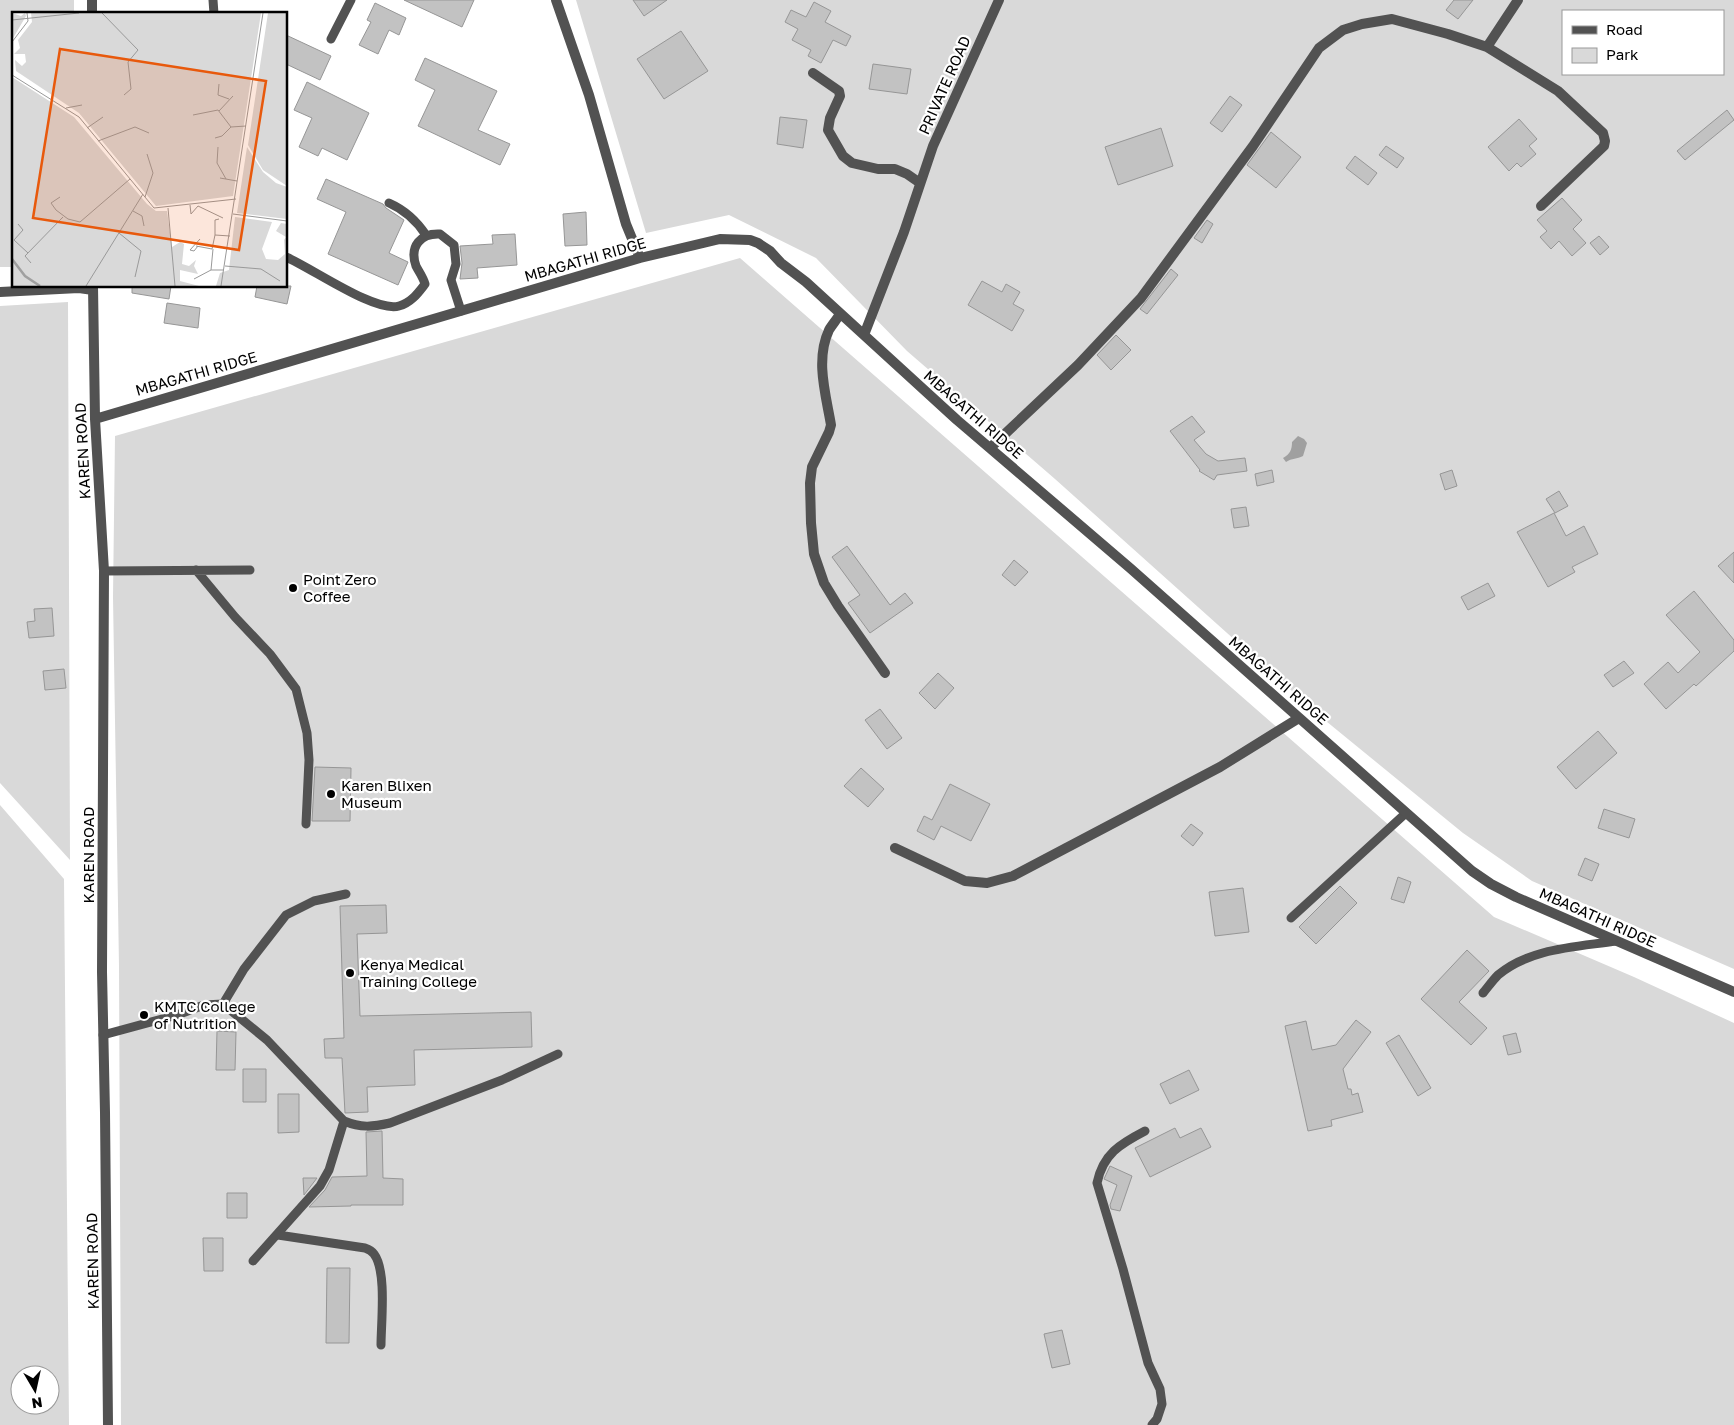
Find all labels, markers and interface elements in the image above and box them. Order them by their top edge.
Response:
legend [1562,10,1724,75]
inset map [12,12,288,288]
text: Road [1606,20,1643,38]
street label: PRIVATE ROAD [914,33,974,137]
text: Park [1606,45,1639,63]
street label: MBAGATHI RIDGE [522,233,648,285]
street label: MBAGATHI RIDGE [133,347,259,399]
street label: MBAGATHI RIDGE [921,366,1027,462]
street label: KAREN ROAD [70,402,94,500]
place label: Point Zero Coffee [303,570,377,605]
marker: Point Zero Coffee [287,582,299,594]
street label: MBAGATHI RIDGE [1226,632,1332,728]
place label: Karen Blixen Museum [341,776,432,811]
marker: Karen Blixen Museum [325,788,337,800]
street label: KAREN ROAD [79,807,97,903]
street label: MBAGATHI RIDGE [1537,883,1659,951]
place label: Kenya Medical Training College [360,955,477,990]
marker: Kenya Medical Training College [344,967,356,979]
place label: KMTC College of Nutrition [154,997,256,1032]
marker: KMTC College of Nutrition [138,1009,150,1021]
street label: KAREN ROAD [82,1212,102,1310]
north arrow [10,1365,60,1415]
text: N [31,1394,44,1413]

